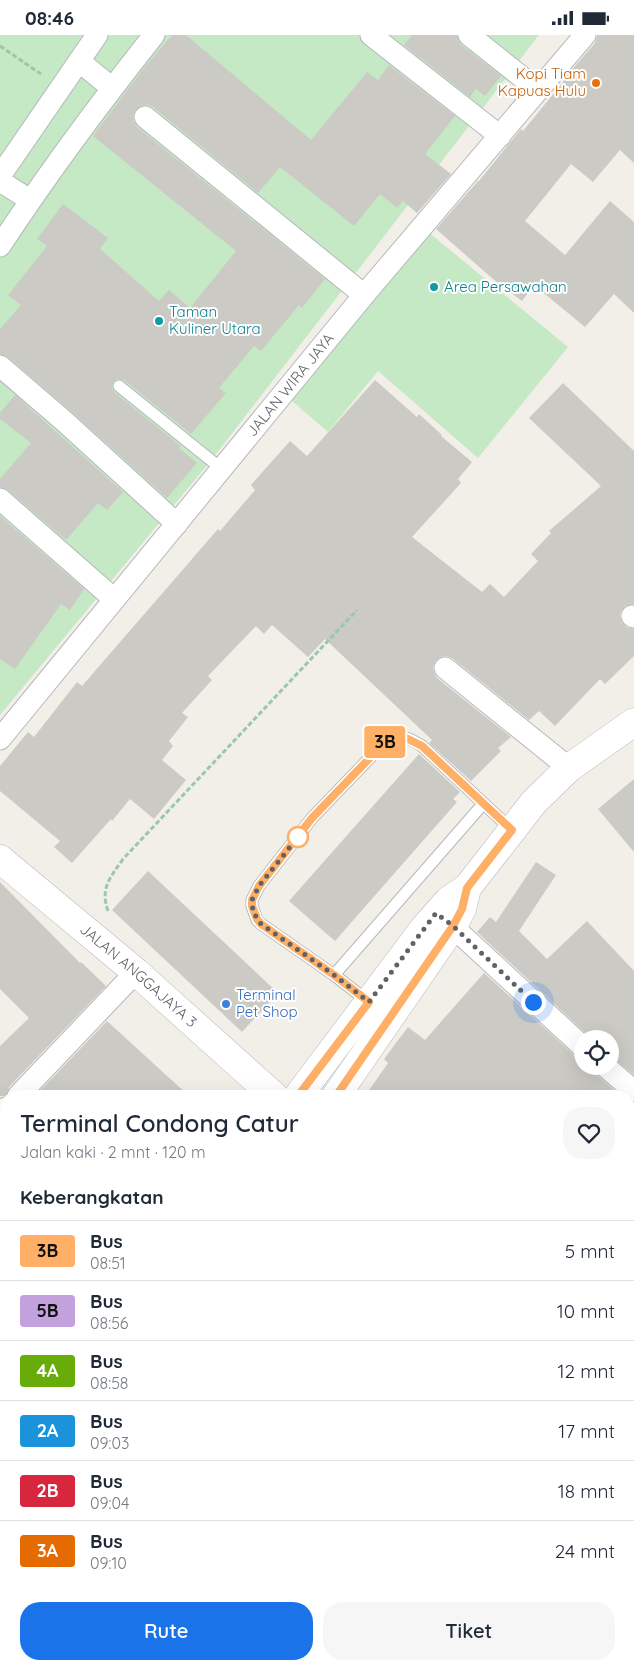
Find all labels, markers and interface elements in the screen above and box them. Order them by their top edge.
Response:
text: 08:46 [25,6,74,30]
place label: Kopi Tiam Kapuas Hulu [498,64,586,100]
marker: Kopi Tiam Kapuas Hulu [590,77,602,89]
place label: Area Persawahan [444,277,567,296]
marker: Area Persawahan [428,281,440,293]
place label: Taman Kuliner Utara [169,302,261,338]
marker: Taman Kuliner Utara [153,315,165,327]
street label: JALAN WIRA JAYA [242,329,338,440]
line badge: 3B [362,726,408,758]
text: 3B [374,730,396,753]
unlabelled marker [287,826,309,848]
street label: JALAN ANGGAJAYA 3 [76,919,201,1031]
place label: Terminal Pet Shop [236,985,298,1021]
your location [521,990,546,1015]
marker: Terminal Pet Shop [220,998,232,1010]
map controls [574,1030,619,1075]
button: locate [574,1030,619,1075]
button: heart [563,1107,615,1159]
text: Terminal Condong Catur [20,1108,299,1138]
text: Jalan kaki · 2 mnt · 120 m [20,1142,206,1162]
text: Keberangkatan [20,1185,164,1209]
text: Bus [90,1229,123,1253]
text: 3B [37,1239,58,1262]
text: 5 mnt [565,1239,615,1263]
text: 08:51 [90,1253,126,1273]
text: Bus [90,1289,123,1313]
text: 5B [36,1299,59,1322]
text: 10 mnt [557,1299,615,1323]
text: 08:56 [90,1313,128,1333]
text: Bus [90,1349,123,1373]
text: 4A [36,1359,59,1382]
text: 12 mnt [558,1359,615,1383]
text: 08:58 [90,1373,129,1393]
text: Bus [90,1409,123,1433]
text: 2A [37,1419,58,1442]
text: 17 mnt [558,1419,615,1443]
text: 09:03 [90,1433,129,1453]
text: Bus [90,1469,123,1493]
text: 2B [36,1479,59,1502]
text: 18 mnt [558,1479,615,1503]
text: 09:04 [90,1493,129,1513]
text: Bus [90,1529,123,1553]
text: 3A [37,1539,58,1562]
text: 24 mnt [555,1539,615,1563]
text: 09:10 [90,1553,127,1573]
button: Rute [20,1602,313,1660]
button: Tiket [323,1602,615,1660]

